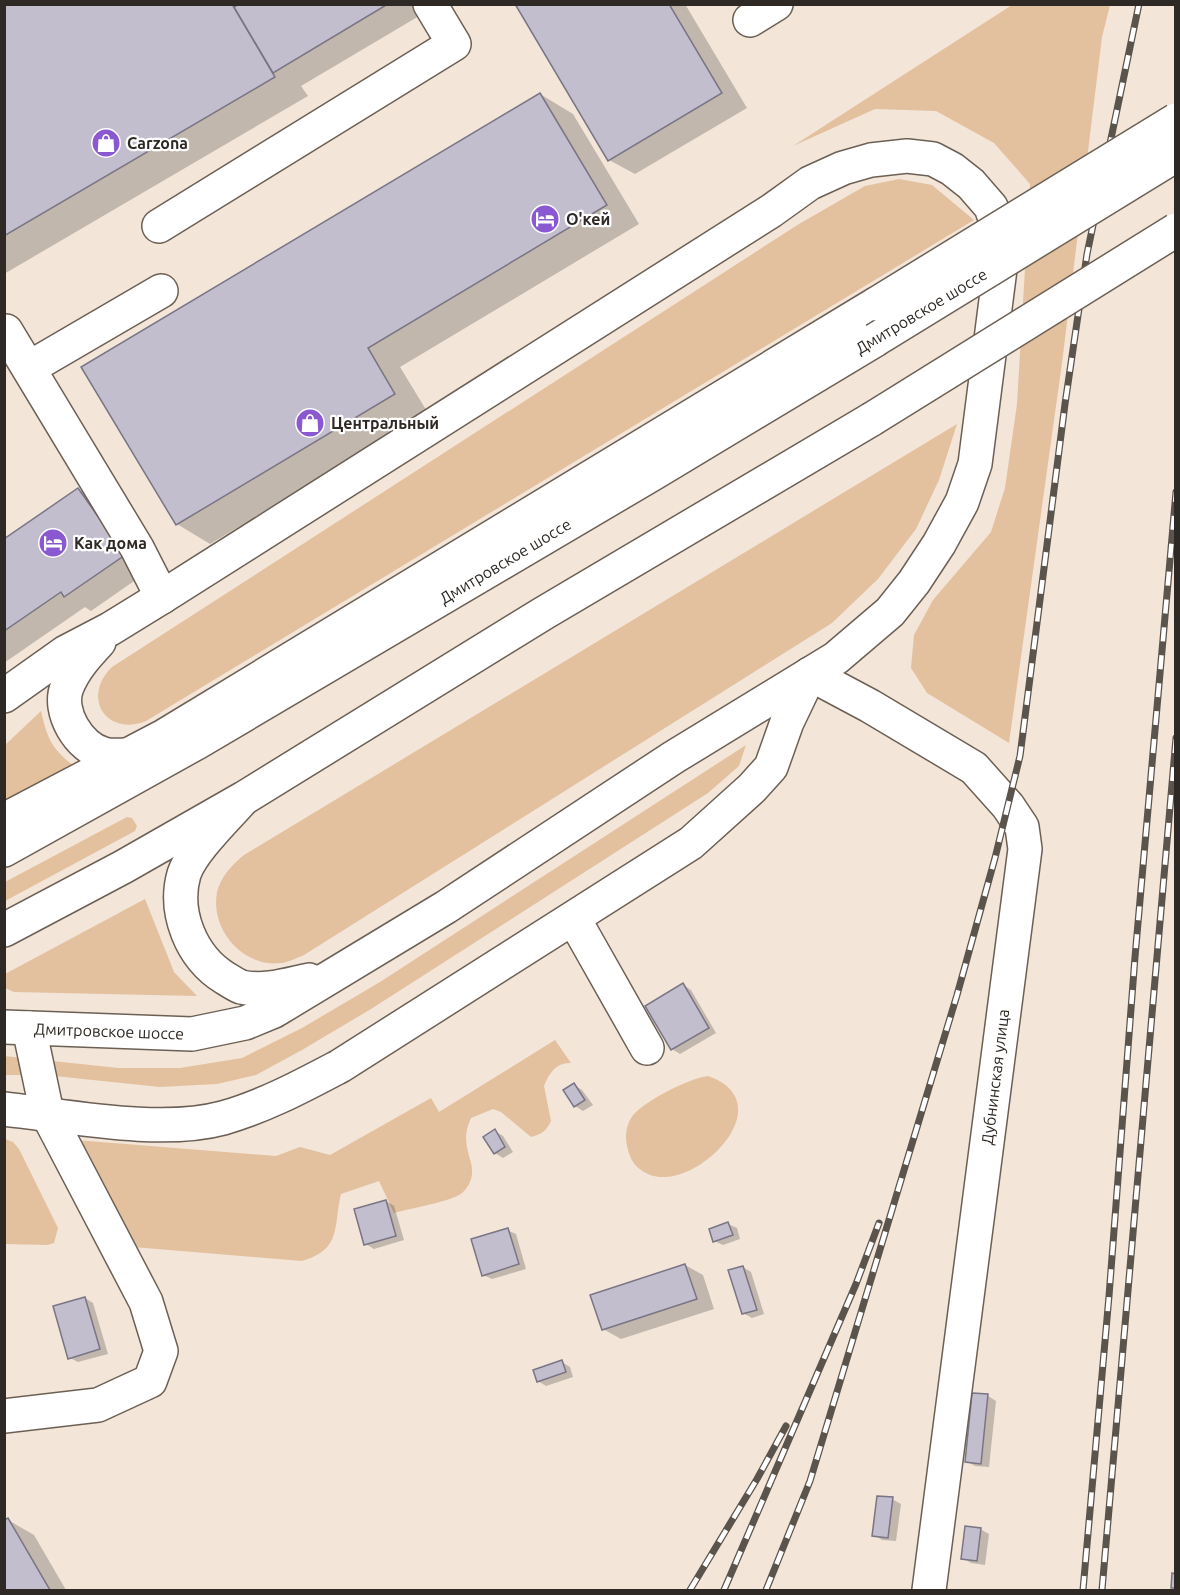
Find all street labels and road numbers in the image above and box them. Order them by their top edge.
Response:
street label: Дмитровское шоссе [852,265,990,357]
street label: Дмитровское шоссе [436,515,574,607]
street label: Дубнинская улица [978,1008,1012,1146]
street label: Дмитровское шоссе [34,1019,184,1043]

